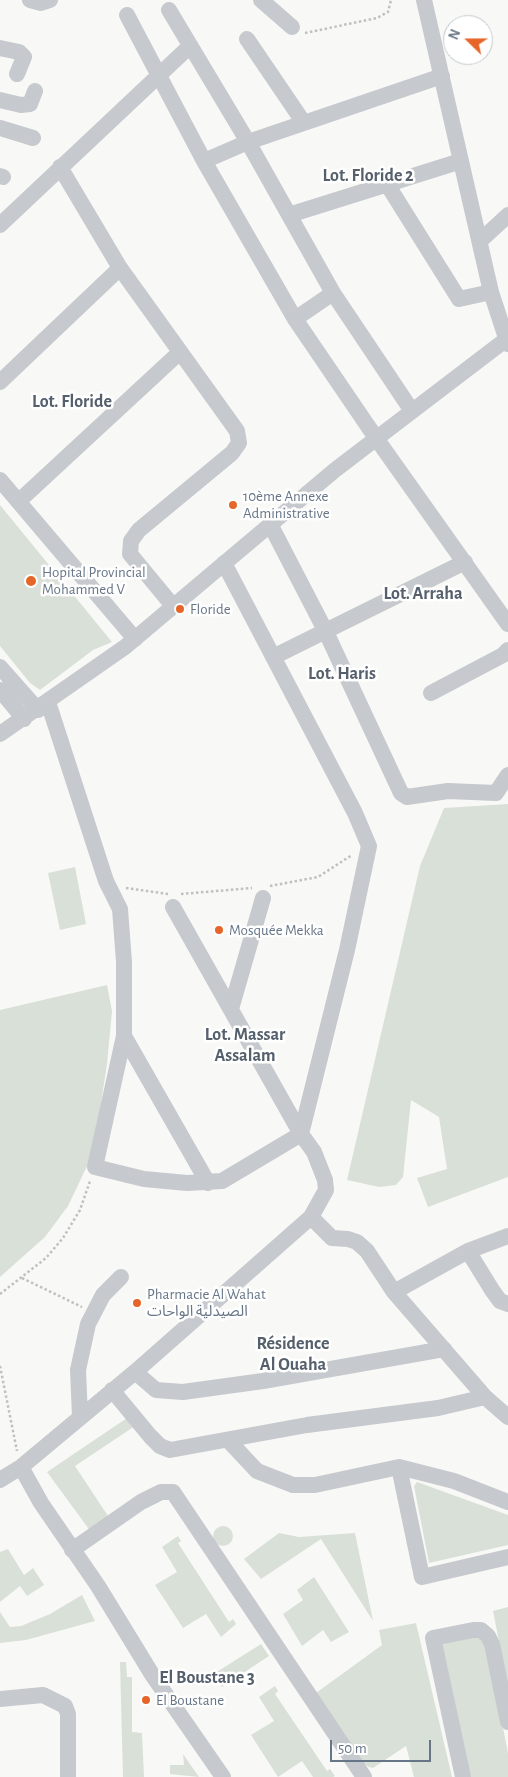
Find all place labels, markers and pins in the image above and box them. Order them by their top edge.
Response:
place label: 10ème Annexe Administrative [243,487,330,522]
marker: 10ème Annexe Administrative [227,499,239,511]
place label: Hopital Provincial Mohammed V [42,563,146,598]
marker: Hopital Provincial Mohammed V [24,574,38,588]
place label: Floride [190,600,231,618]
marker: Floride [174,603,186,615]
place label: Mosquée Mekka [229,921,324,939]
marker: Mosquée Mekka [213,924,225,936]
place label: Pharmacie Al Wahat الصيدلية الواحات [147,1285,266,1320]
marker: Pharmacie Al Wahat الصيدلية الواحات [131,1297,143,1309]
place label: El Boustane [156,1691,224,1709]
marker: El Boustane [140,1694,152,1706]

